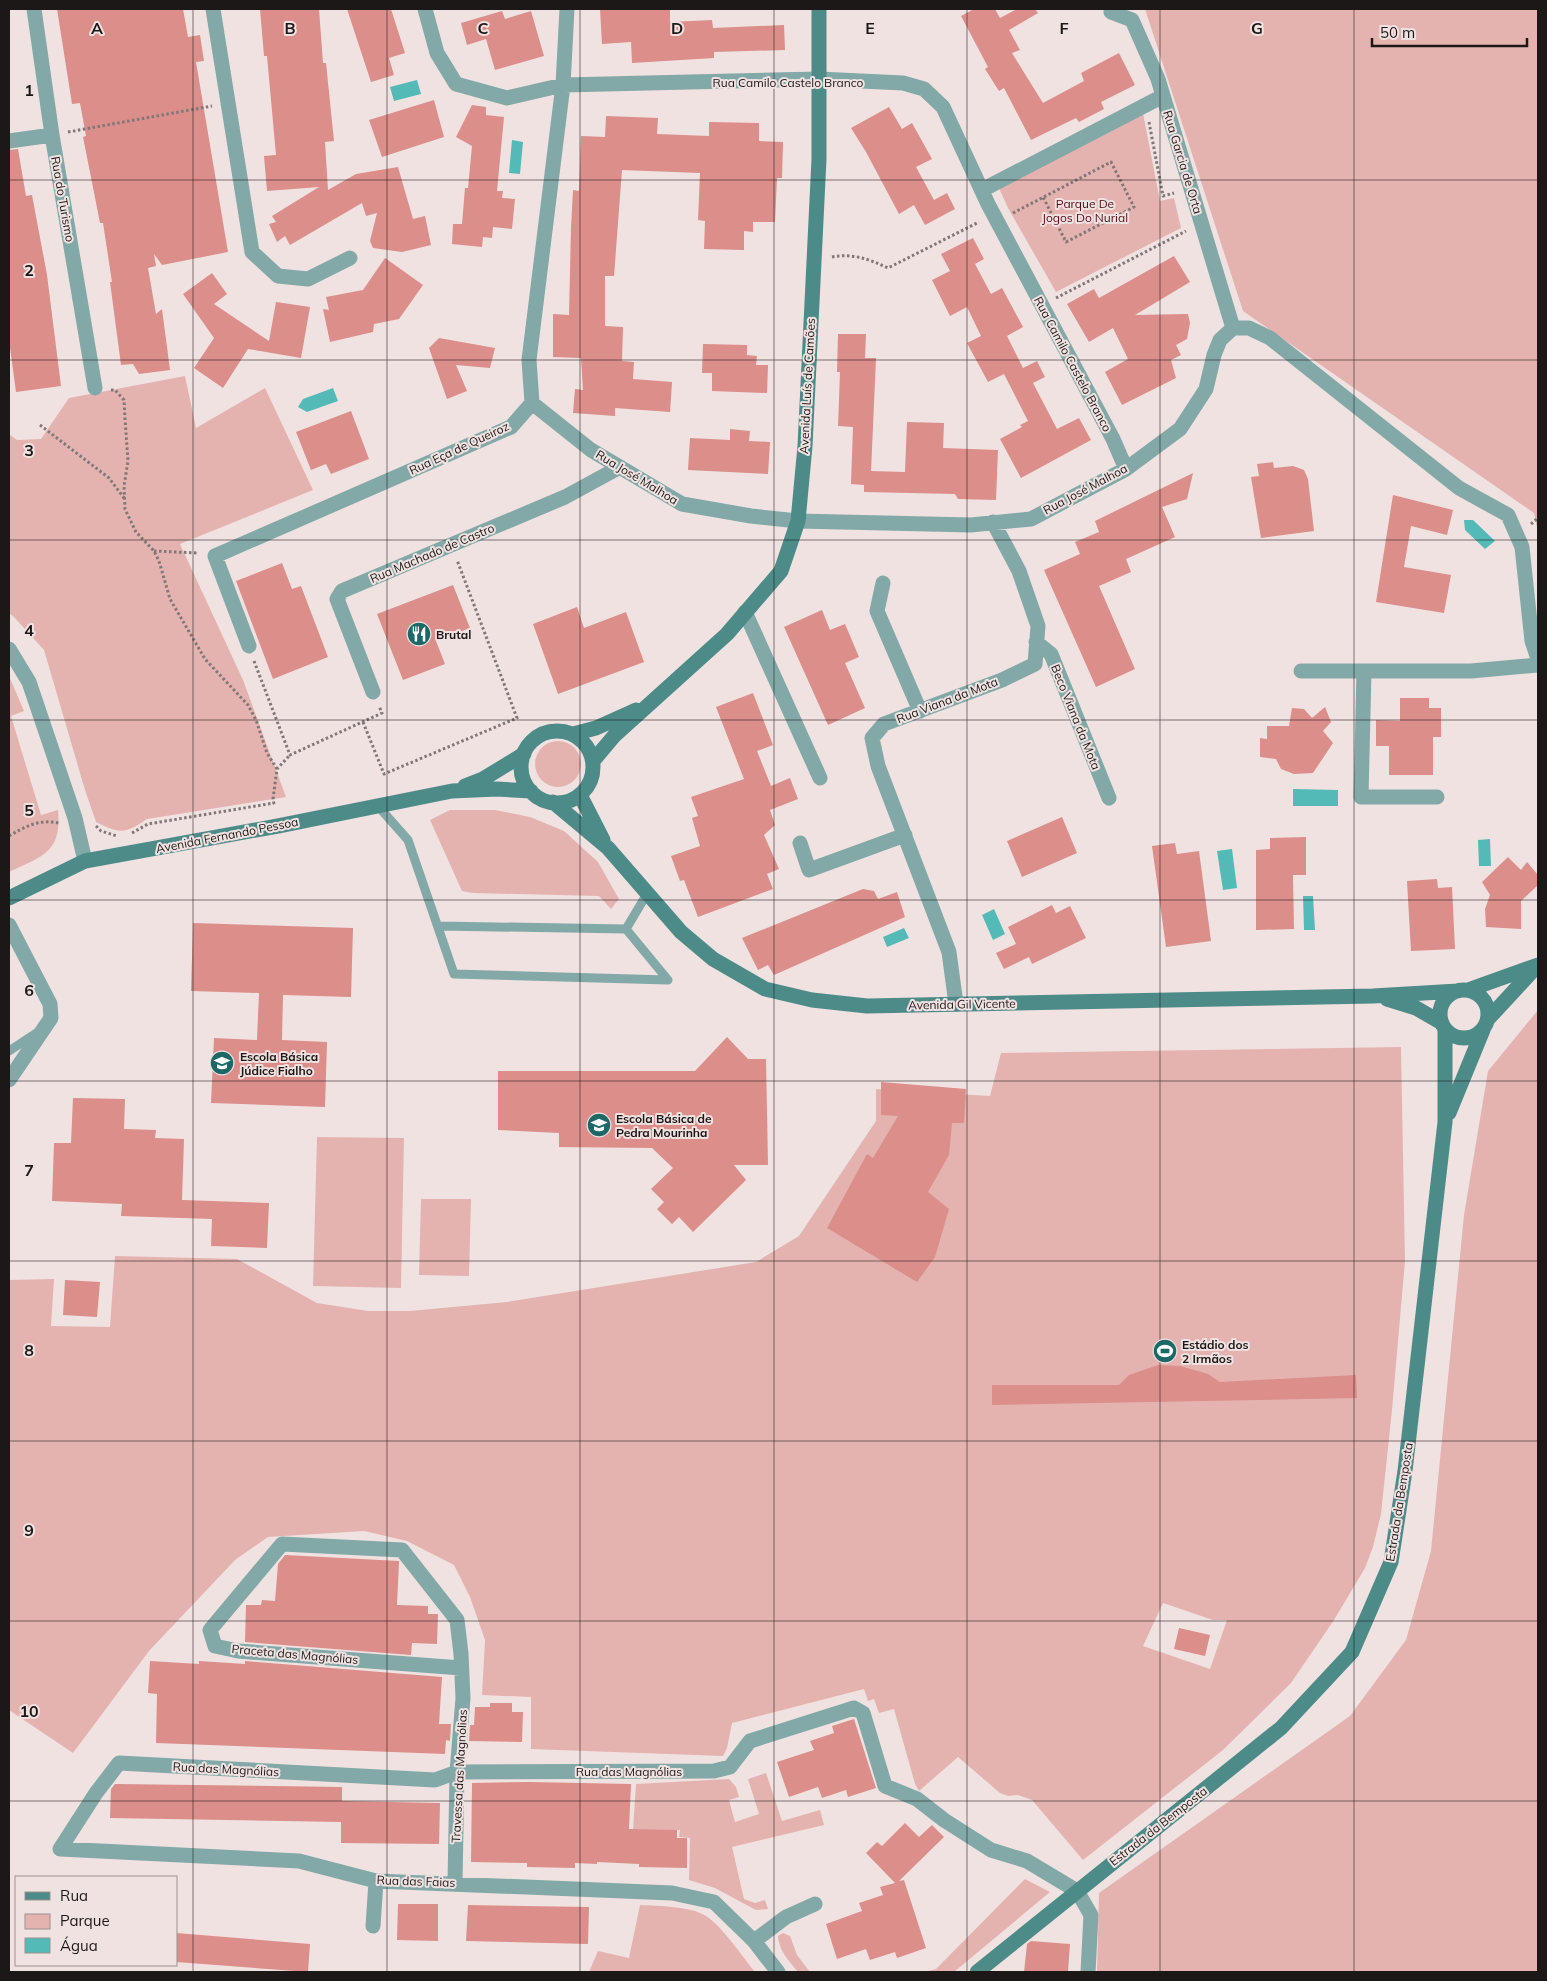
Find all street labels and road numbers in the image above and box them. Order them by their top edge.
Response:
street label: Rua Camilo Castelo Branco [713,75,864,90]
street label: Rua Garcia de Orta [1160,109,1206,215]
street label: Rua do Turismo [48,155,78,243]
street label: Rua Camilo Castelo Branco [1031,294,1115,434]
street label: Avenida Luís de Camões [796,318,818,454]
street label: Rua Eça de Queiroz [407,418,511,478]
street label: Rua José Malhoa [593,447,681,507]
street label: Rua José Malhoa [1040,460,1130,518]
street label: Rua Machado de Castro [368,520,497,586]
street label: Beco Viana da Mota [1048,662,1104,772]
street label: Rua Viana da Mota [894,674,1000,726]
street label: Avenida Fernando Pessoa [155,814,299,856]
street label: Avenida Gil Vicente [908,996,1016,1012]
street label: Estrada da Bemposta [1382,1441,1416,1563]
street label: Praceta das Magnólias [231,1641,359,1667]
street label: Travessa das Magnólias [448,1709,470,1843]
street label: Rua das Magnólias [172,1759,280,1779]
street label: Rua das Magnólias [576,1764,682,1779]
street label: Estrada da Bemposta [1106,1783,1210,1869]
street label: Rua das Faias [376,1872,456,1890]

